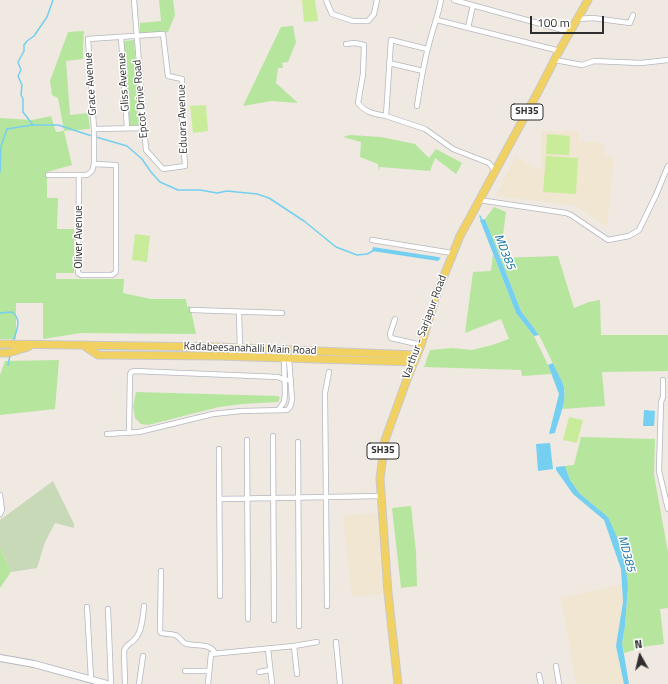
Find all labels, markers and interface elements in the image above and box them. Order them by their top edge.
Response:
scale bar [532,8,606,34]
text: 100 m [537,13,570,32]
street label: Grace Avenue [82,52,100,116]
street label: Gliss Avenue [115,52,133,112]
street label: Epcot Drive Road [131,59,151,139]
street label: Eduora Avenue [175,84,191,154]
road number: SH35 [511,104,543,120]
street label: Oliver Avenue [72,205,86,269]
water label: MD385 [490,232,518,272]
street label: Varthur - Sarjapur Road [400,273,450,381]
street label: Kadabeesanahalli Main Road [183,340,317,358]
road number: SH35 [367,443,399,459]
water label: MD385 [614,534,638,574]
north arrow [620,636,660,676]
text: N [633,636,643,653]

